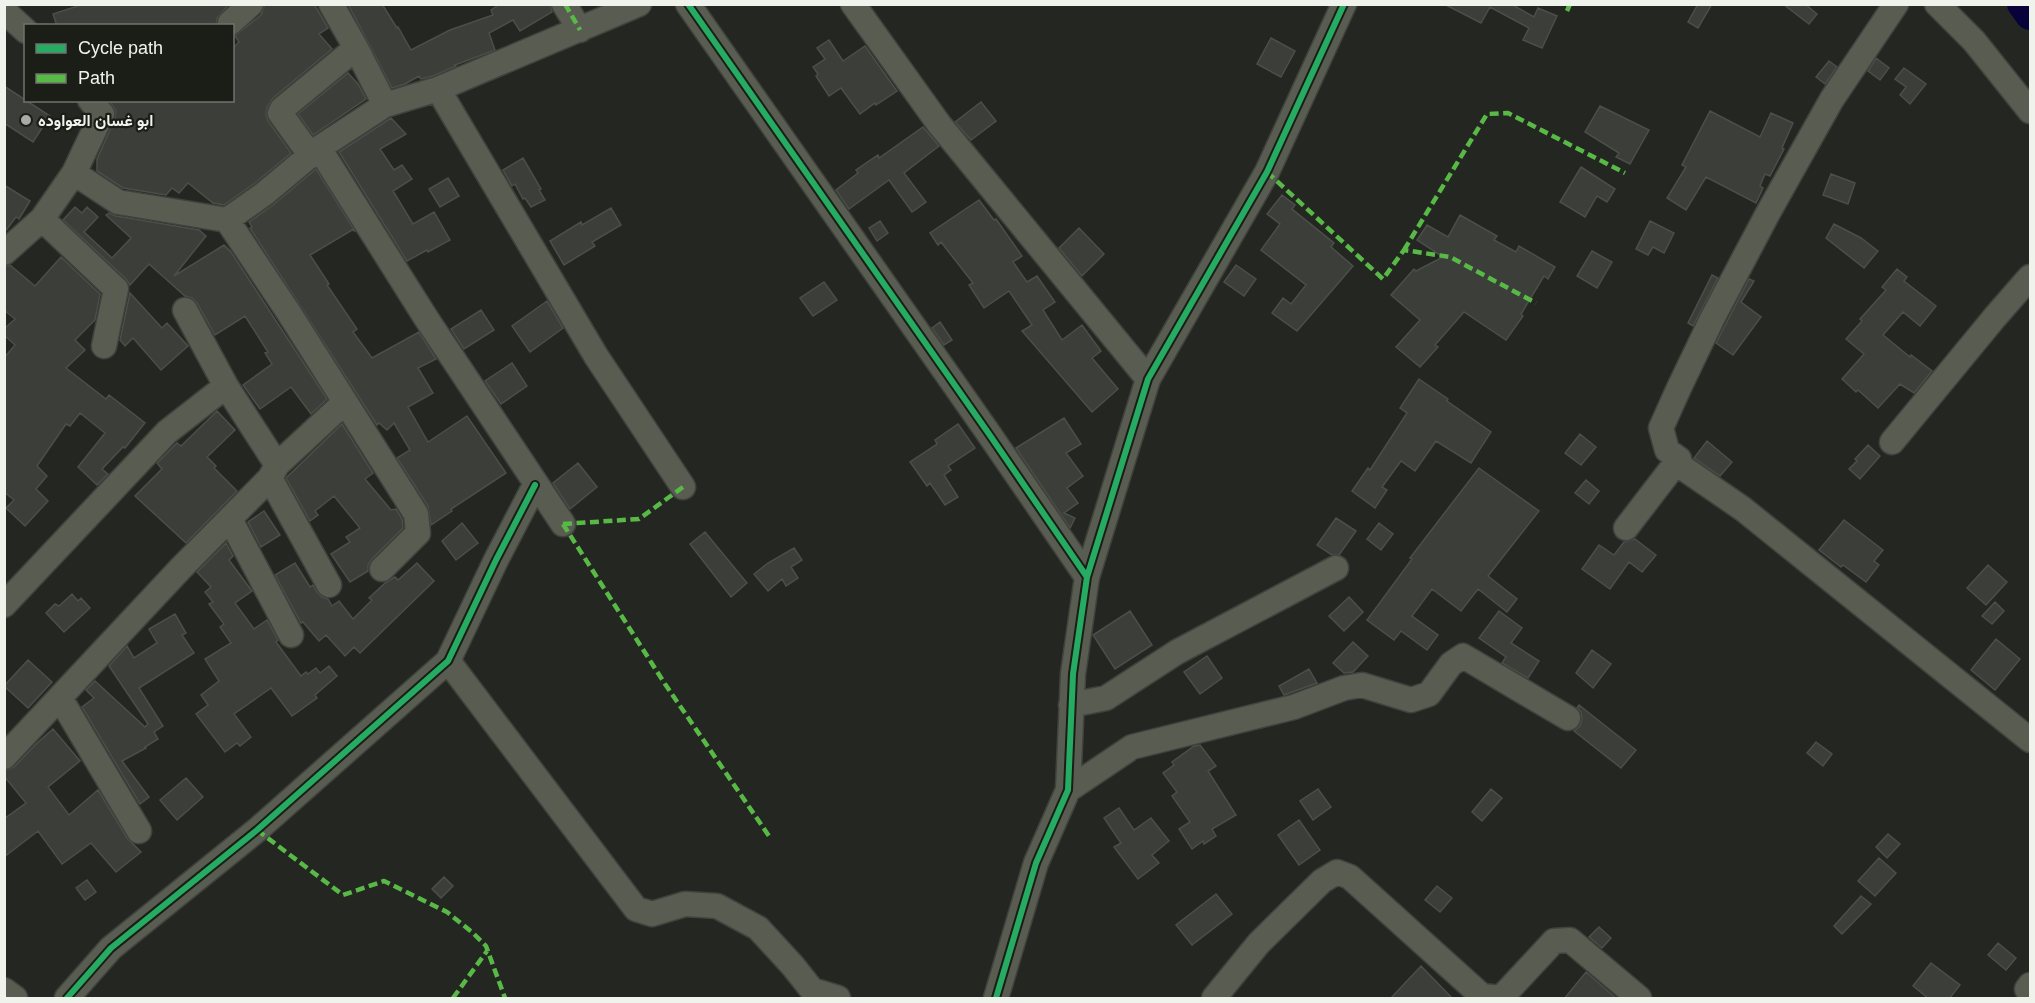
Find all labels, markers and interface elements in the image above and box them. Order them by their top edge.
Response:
legend [24,24,234,102]
text: Cycle path [78,38,163,58]
text: Path [78,68,115,88]
place label: ابو غسان العواوده [38,112,153,131]
marker: ابو غسان العواوده [19,113,33,127]

